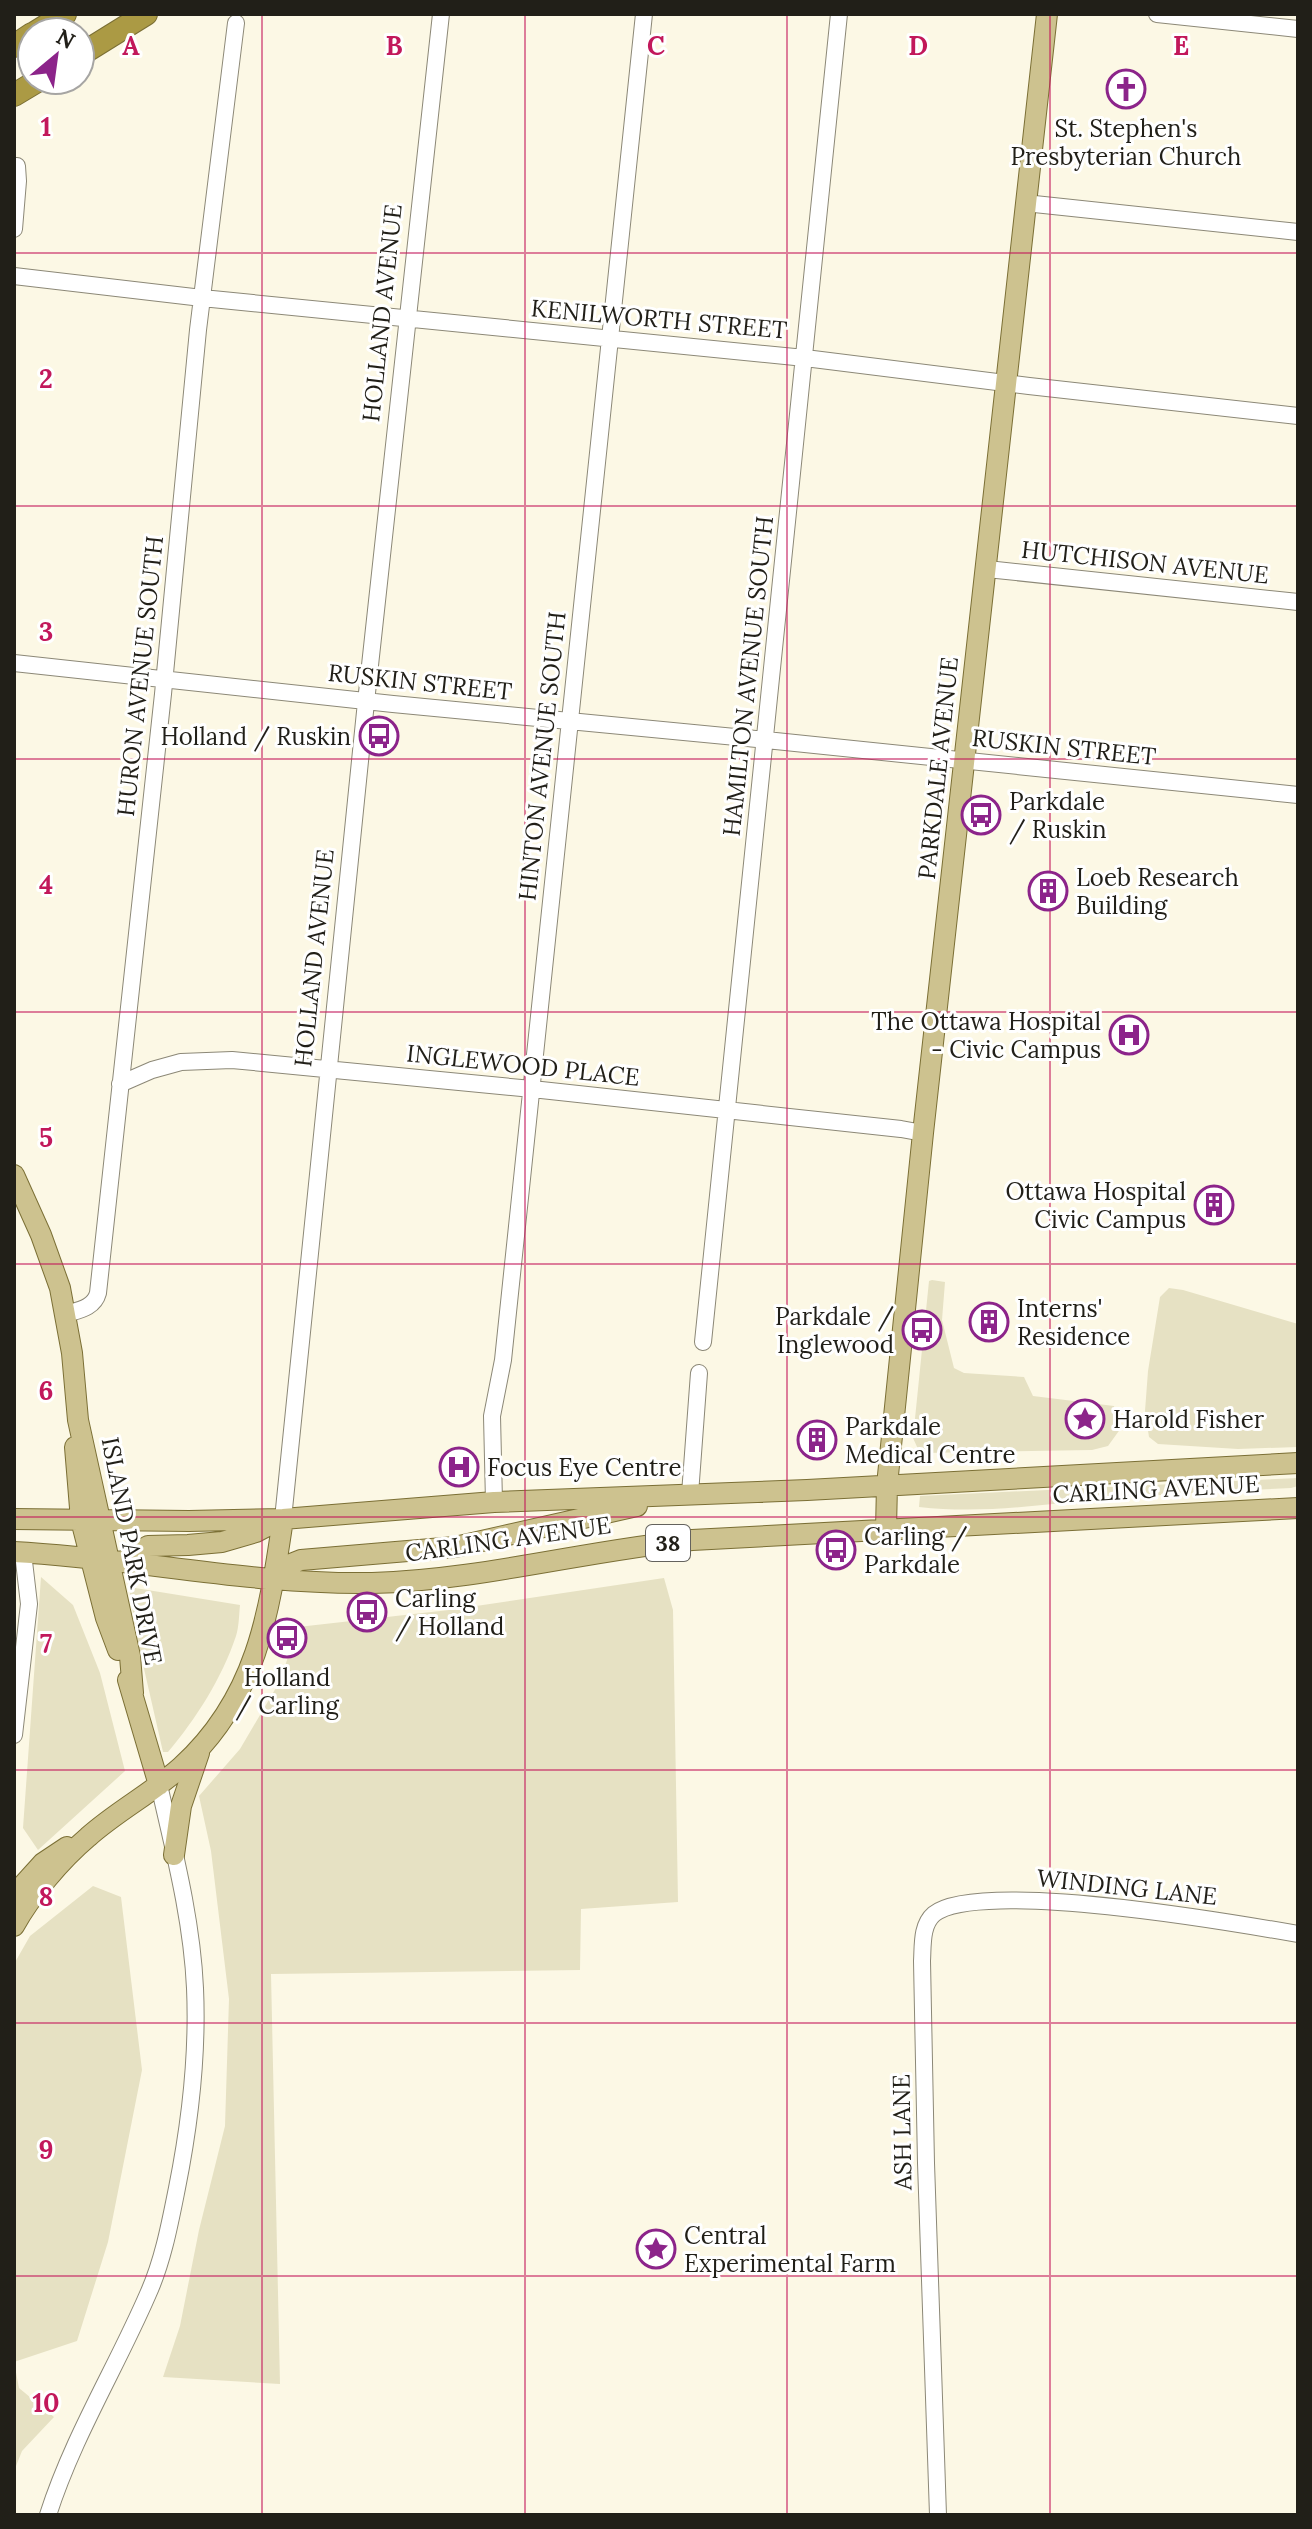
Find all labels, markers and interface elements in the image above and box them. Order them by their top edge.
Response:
north arrow [16,16,96,96]
text: N [51,22,80,55]
text: A [122,29,140,62]
text: B [385,29,403,62]
text: C [647,29,665,62]
text: D [908,29,928,62]
text: E [1173,29,1189,62]
church icon: St. Stephen's Presbyterian Church [1105,68,1147,110]
text: 1 [41,110,51,143]
place label: St. Stephen's Presbyterian Church [1011,113,1242,172]
street label: HOLLAND AVENUE [355,203,409,423]
street label: KENILWORTH STREET [530,292,788,346]
text: 2 [39,362,53,395]
street label: HAMILTON AVENUE SOUTH [716,514,780,838]
street label: HURON AVENUE SOUTH [110,534,170,818]
street label: HUTCHISON AVENUE [1020,534,1270,590]
street label: HINTON AVENUE SOUTH [511,610,573,902]
text: 3 [39,615,53,648]
street label: PARKDALE AVENUE [911,655,965,881]
street label: RUSKIN STREET [326,657,514,707]
bus stop icon: Holland / Ruskin [358,715,400,757]
place label: Holland / Ruskin [161,721,351,752]
street label: RUSKIN STREET [970,722,1158,772]
place label: Parkdale / Ruskin [1009,786,1107,845]
bus stop icon: Parkdale / Ruskin [960,794,1002,836]
street label: HOLLAND AVENUE [287,848,341,1068]
place label: Loeb Research Building [1076,862,1239,921]
text: 4 [39,868,53,901]
building icon: Loeb Research Building [1027,870,1069,912]
place label: The Ottawa Hospital - Civic Campus [871,1006,1101,1065]
hospital icon: The Ottawa Hospital - Civic Campus [1108,1014,1150,1056]
street label: INGLEWOOD PLACE [405,1037,641,1093]
text: 5 [39,1121,53,1154]
place label: Ottawa Hospital Civic Campus [1005,1176,1186,1235]
building icon: Ottawa Hospital Civic Campus [1193,1184,1235,1226]
place label: Interns' Residence [1017,1293,1130,1352]
place label: Parkdale / Inglewood [775,1301,894,1360]
building icon: Interns' Residence [968,1301,1010,1343]
bus stop icon: Parkdale / Inglewood [901,1309,943,1351]
text: 6 [39,1374,53,1407]
place icon: Harold Fisher [1064,1398,1106,1440]
place label: Harold Fisher [1113,1404,1265,1435]
place label: Parkdale Medical Centre [845,1411,1015,1470]
building icon: Parkdale Medical Centre [796,1419,838,1461]
street label: ISLAND PARK DRIVE [95,1435,169,1667]
hospital icon: Focus Eye Centre [438,1446,480,1488]
place label: Focus Eye Centre [487,1452,681,1483]
street label: CARLING AVENUE [1052,1468,1260,1510]
street label: CARLING AVENUE [403,1509,613,1569]
place label: Carling / Parkdale [864,1521,968,1580]
road number: 38 [646,1525,690,1561]
bus stop icon: Carling / Parkdale [815,1529,857,1571]
place label: Carling / Holland [395,1583,504,1642]
bus stop icon: Carling / Holland [346,1591,388,1633]
bus stop icon: Holland / Carling [266,1617,308,1659]
text: 7 [40,1627,52,1660]
place label: Holland / Carling [235,1662,339,1721]
street label: WINDING LANE [1035,1862,1219,1912]
text: 8 [39,1880,53,1913]
street label: ASH LANE [885,2074,919,2191]
text: 9 [39,2133,53,2166]
place label: Central Experimental Farm [684,2220,896,2279]
place icon: Central Experimental Farm [635,2228,677,2270]
text: 10 [32,2386,60,2419]

